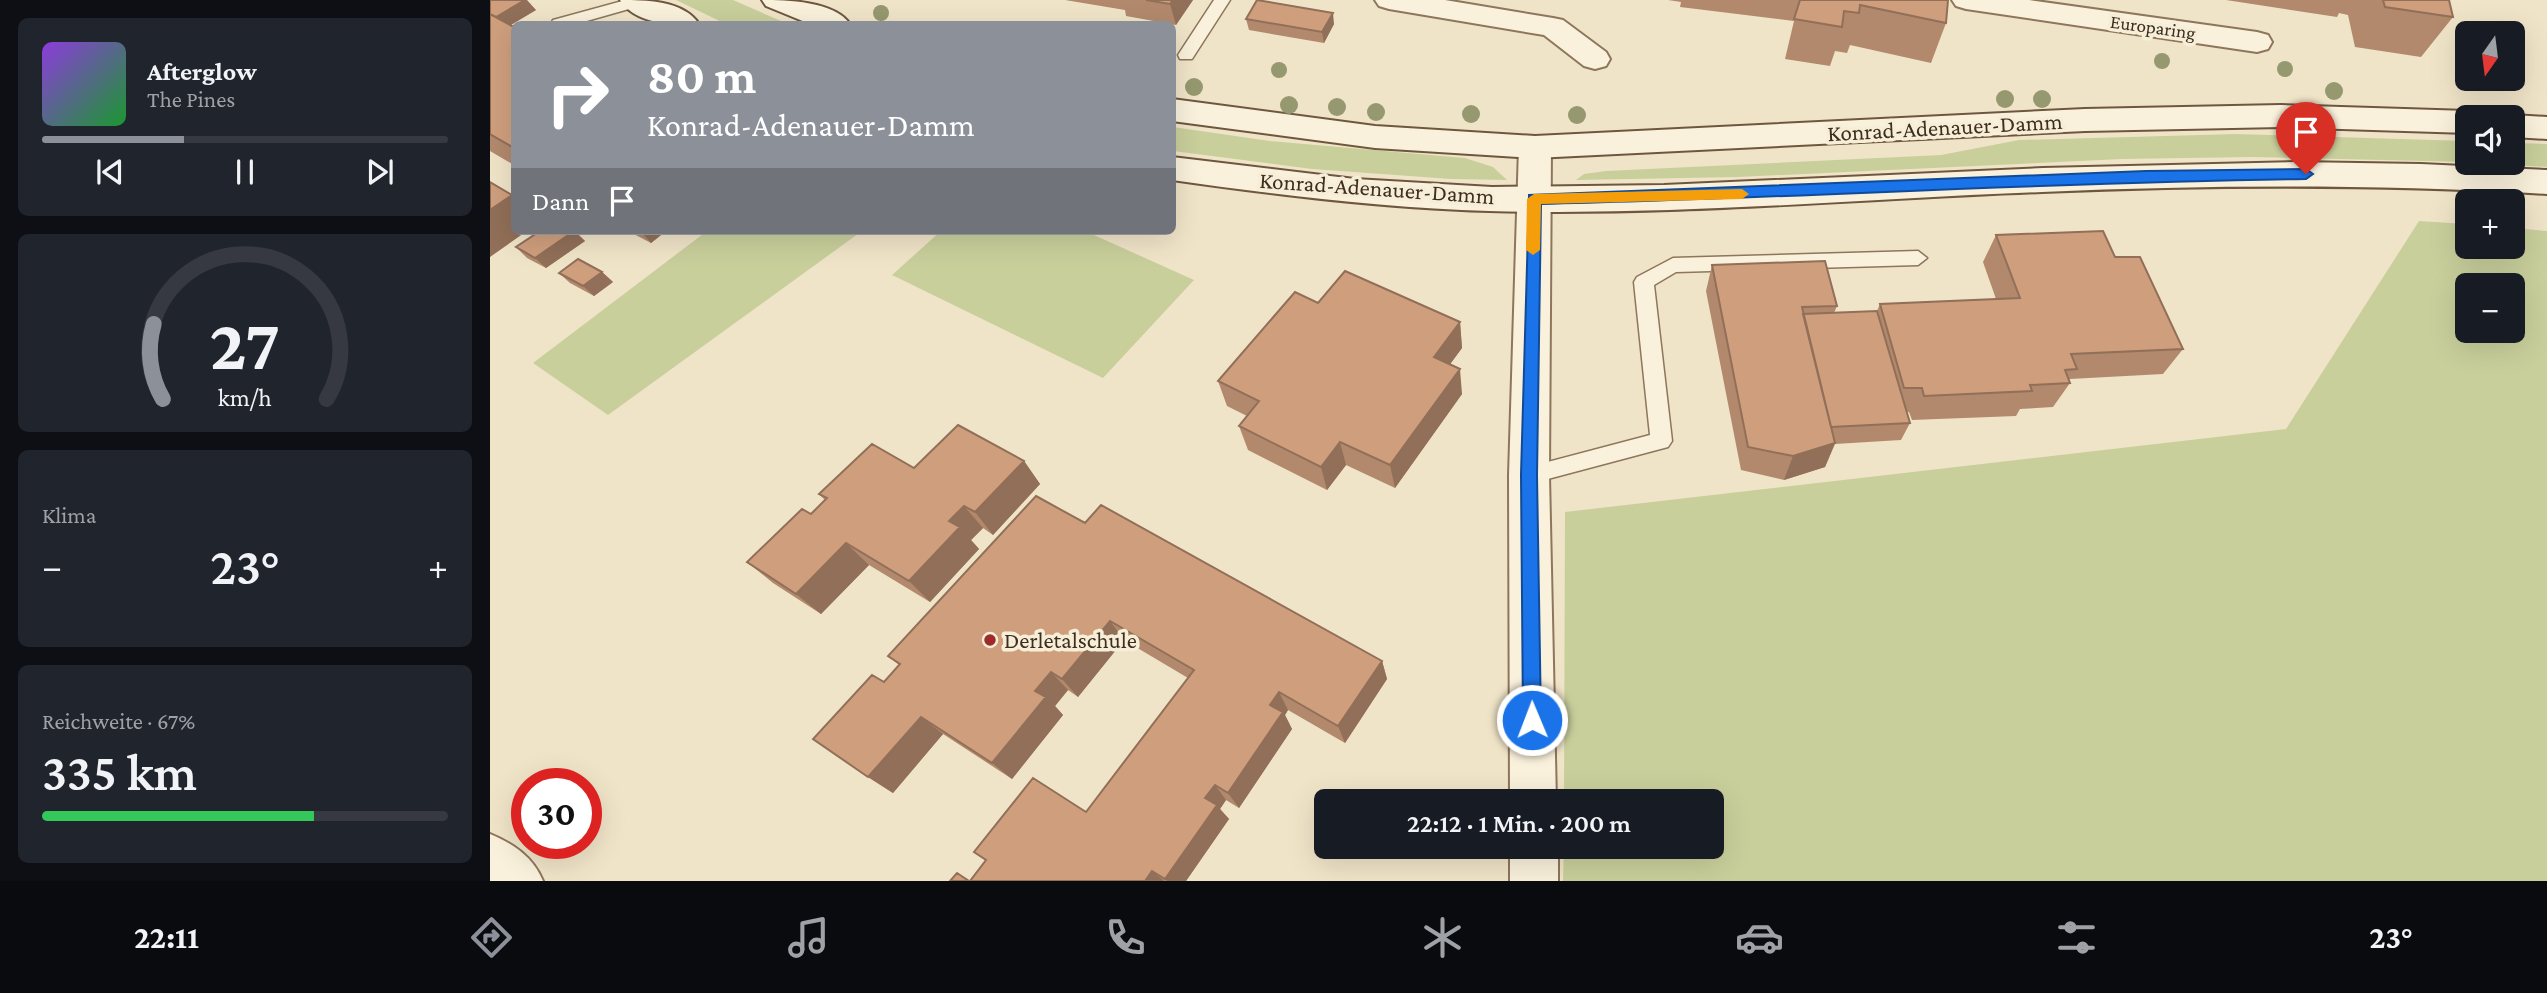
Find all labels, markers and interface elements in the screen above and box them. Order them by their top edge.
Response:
street label: Europaring [2109,11,2197,43]
north arrow [2455,21,2525,91]
map controls [2455,21,2525,343]
icon: right [532,49,623,140]
text: 80 m [647,49,756,104]
text: Afterglow [147,57,257,86]
text: The Pines [147,86,235,112]
pin [2276,102,2336,174]
button: sound [2455,105,2525,175]
text: Konrad-Adenauer-Damm [647,107,975,143]
street label: Konrad-Adenauer-Damm [1827,108,2063,146]
icon: arrive [2287,113,2325,151]
icon: previous [91,153,129,191]
icon: pause [226,153,264,191]
icon: next [361,153,399,191]
street label: Konrad-Adenauer-Damm [1259,167,1495,209]
icon: arrive [603,182,641,220]
text: Dann [532,187,589,216]
button: + [2455,189,2525,259]
button: − [2455,273,2525,343]
text: 27 [210,304,280,385]
text: km/h [218,383,272,410]
text: Klima [42,502,96,528]
text: 23° [210,537,280,595]
text: − [42,545,62,587]
text: + [428,545,448,587]
place label: Derletalschule [1004,627,1137,653]
marker: Derletalschule [982,632,998,648]
position arrow [1495,683,1569,757]
text: Reichweite · 67% [42,708,195,734]
text: 335 km [42,743,197,801]
speed limit sign: 30 [511,768,602,859]
text: 22:12 · 1 Min. · 200 m [1407,809,1631,838]
icon: directions [467,913,516,962]
icon: music [784,913,833,962]
icon: phone [1101,913,1150,962]
icon: climate [1418,913,1467,962]
icon: car [1735,913,1784,962]
icon: filters [2052,913,2101,962]
text: 22:11 [134,919,199,955]
text: 23° [2369,919,2413,955]

